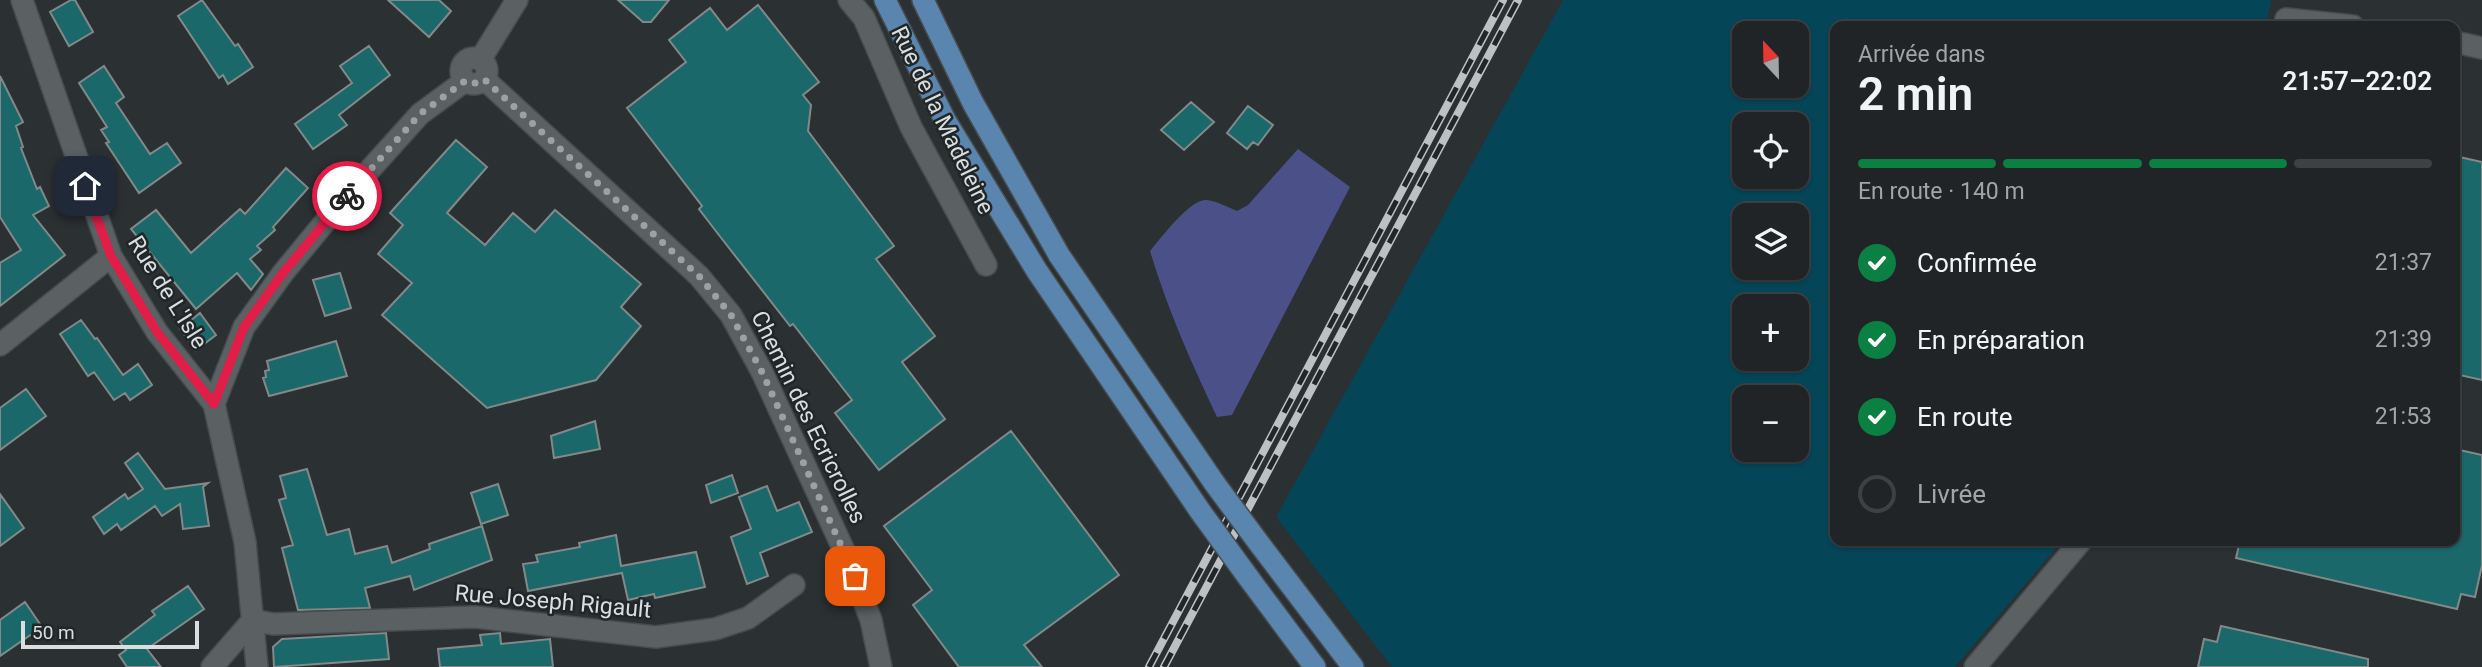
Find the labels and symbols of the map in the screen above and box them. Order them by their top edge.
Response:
north arrow [1732,21,1810,98]
street label: Rue de la Madeleine [885,22,1000,218]
pin [55,156,115,216]
courier [312,161,382,231]
street label: Rue de L'Isle [122,231,213,354]
street label: Chemin des Ecricrolles [745,307,872,528]
pin [825,546,885,606]
street label: Rue Joseph Rigault [454,579,652,624]
scale bar [21,618,200,650]

